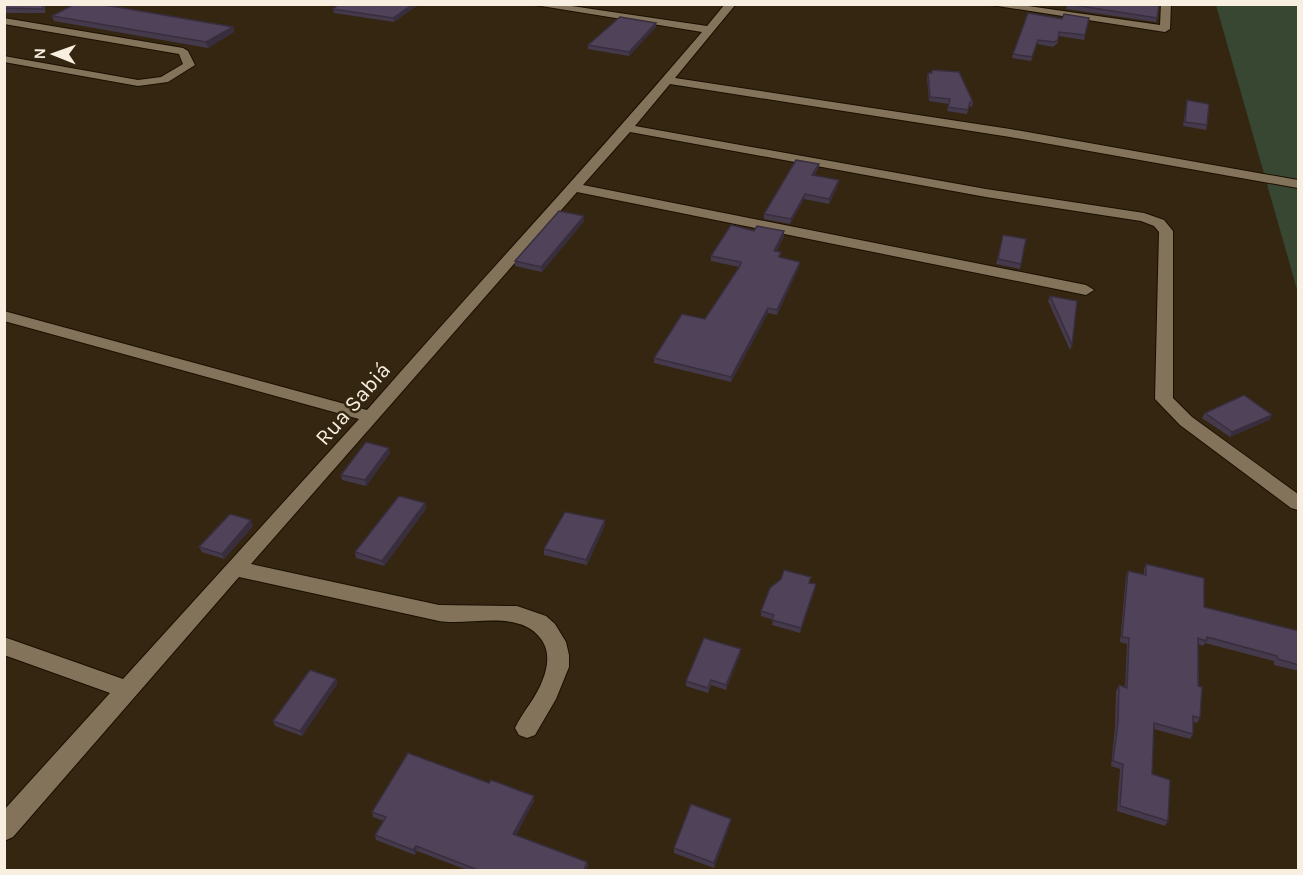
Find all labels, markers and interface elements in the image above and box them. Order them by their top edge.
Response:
north arrow [24,24,84,84]
text: N [30,48,49,60]
street label: Rua Sabiá [310,357,396,451]

